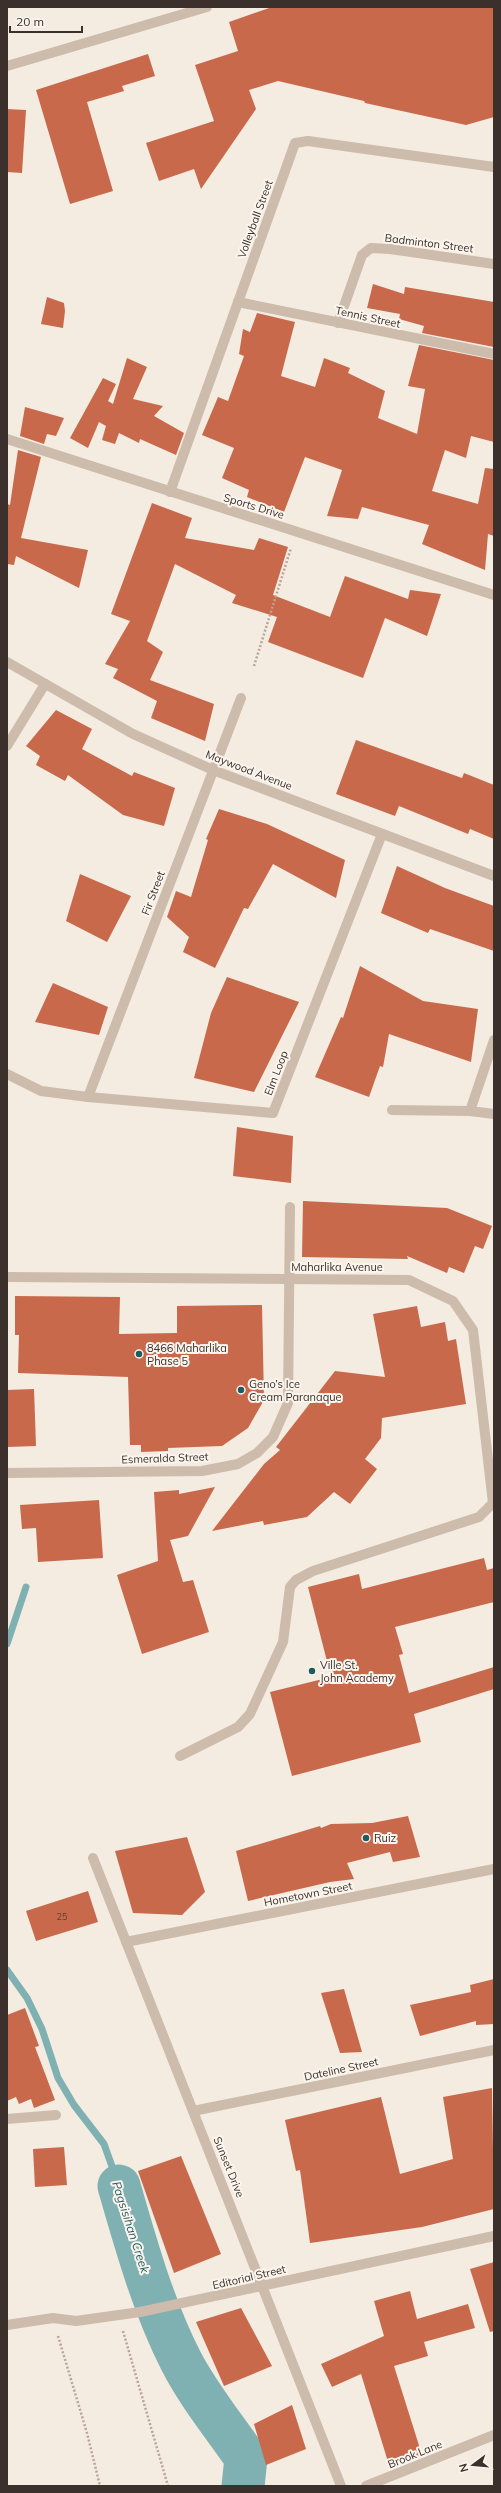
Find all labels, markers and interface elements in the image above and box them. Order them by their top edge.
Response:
scale bar [10,8,82,34]
text: 20 m [16,14,44,29]
street label: Volleyball Street [234,178,276,260]
street label: Badminton Street [384,231,474,255]
street label: Tennis Street [334,303,402,331]
street label: Sports Drive [222,490,286,522]
street label: Maywood Avenue [204,747,294,793]
street label: Fir Street [138,869,168,917]
street label: Elm Loop [261,1048,291,1097]
street label: Maharlika Avenue [291,1260,383,1274]
place label: 8466 Maharlika Phase 5 [147,1341,227,1368]
marker: 8466 Maharlika Phase 5 [134,1349,144,1359]
place label: Geno’s Ice Cream Paranaque [249,1377,342,1404]
marker: Geno’s Ice Cream Paranaque [236,1385,246,1395]
street label: Esmeralda Street [121,1449,209,1467]
place label: Ville St. John Academy [320,1658,394,1685]
marker: Ville St. John Academy [307,1666,317,1676]
place label: Ruiz [374,1831,397,1845]
marker: Ruiz [361,1833,371,1843]
street label: Hometown Street [263,1879,353,1909]
house number: 25 [57,1911,68,1922]
street label: Dateline Street [303,2054,380,2084]
street label: Sunset Drive [210,2135,248,2199]
water label: Pagsisihan Creek [109,2179,153,2276]
street label: Editorial Street [211,2262,287,2292]
street label: Brook Lane [386,2437,444,2471]
north arrow [453,2445,493,2485]
text: N [456,2462,471,2474]

